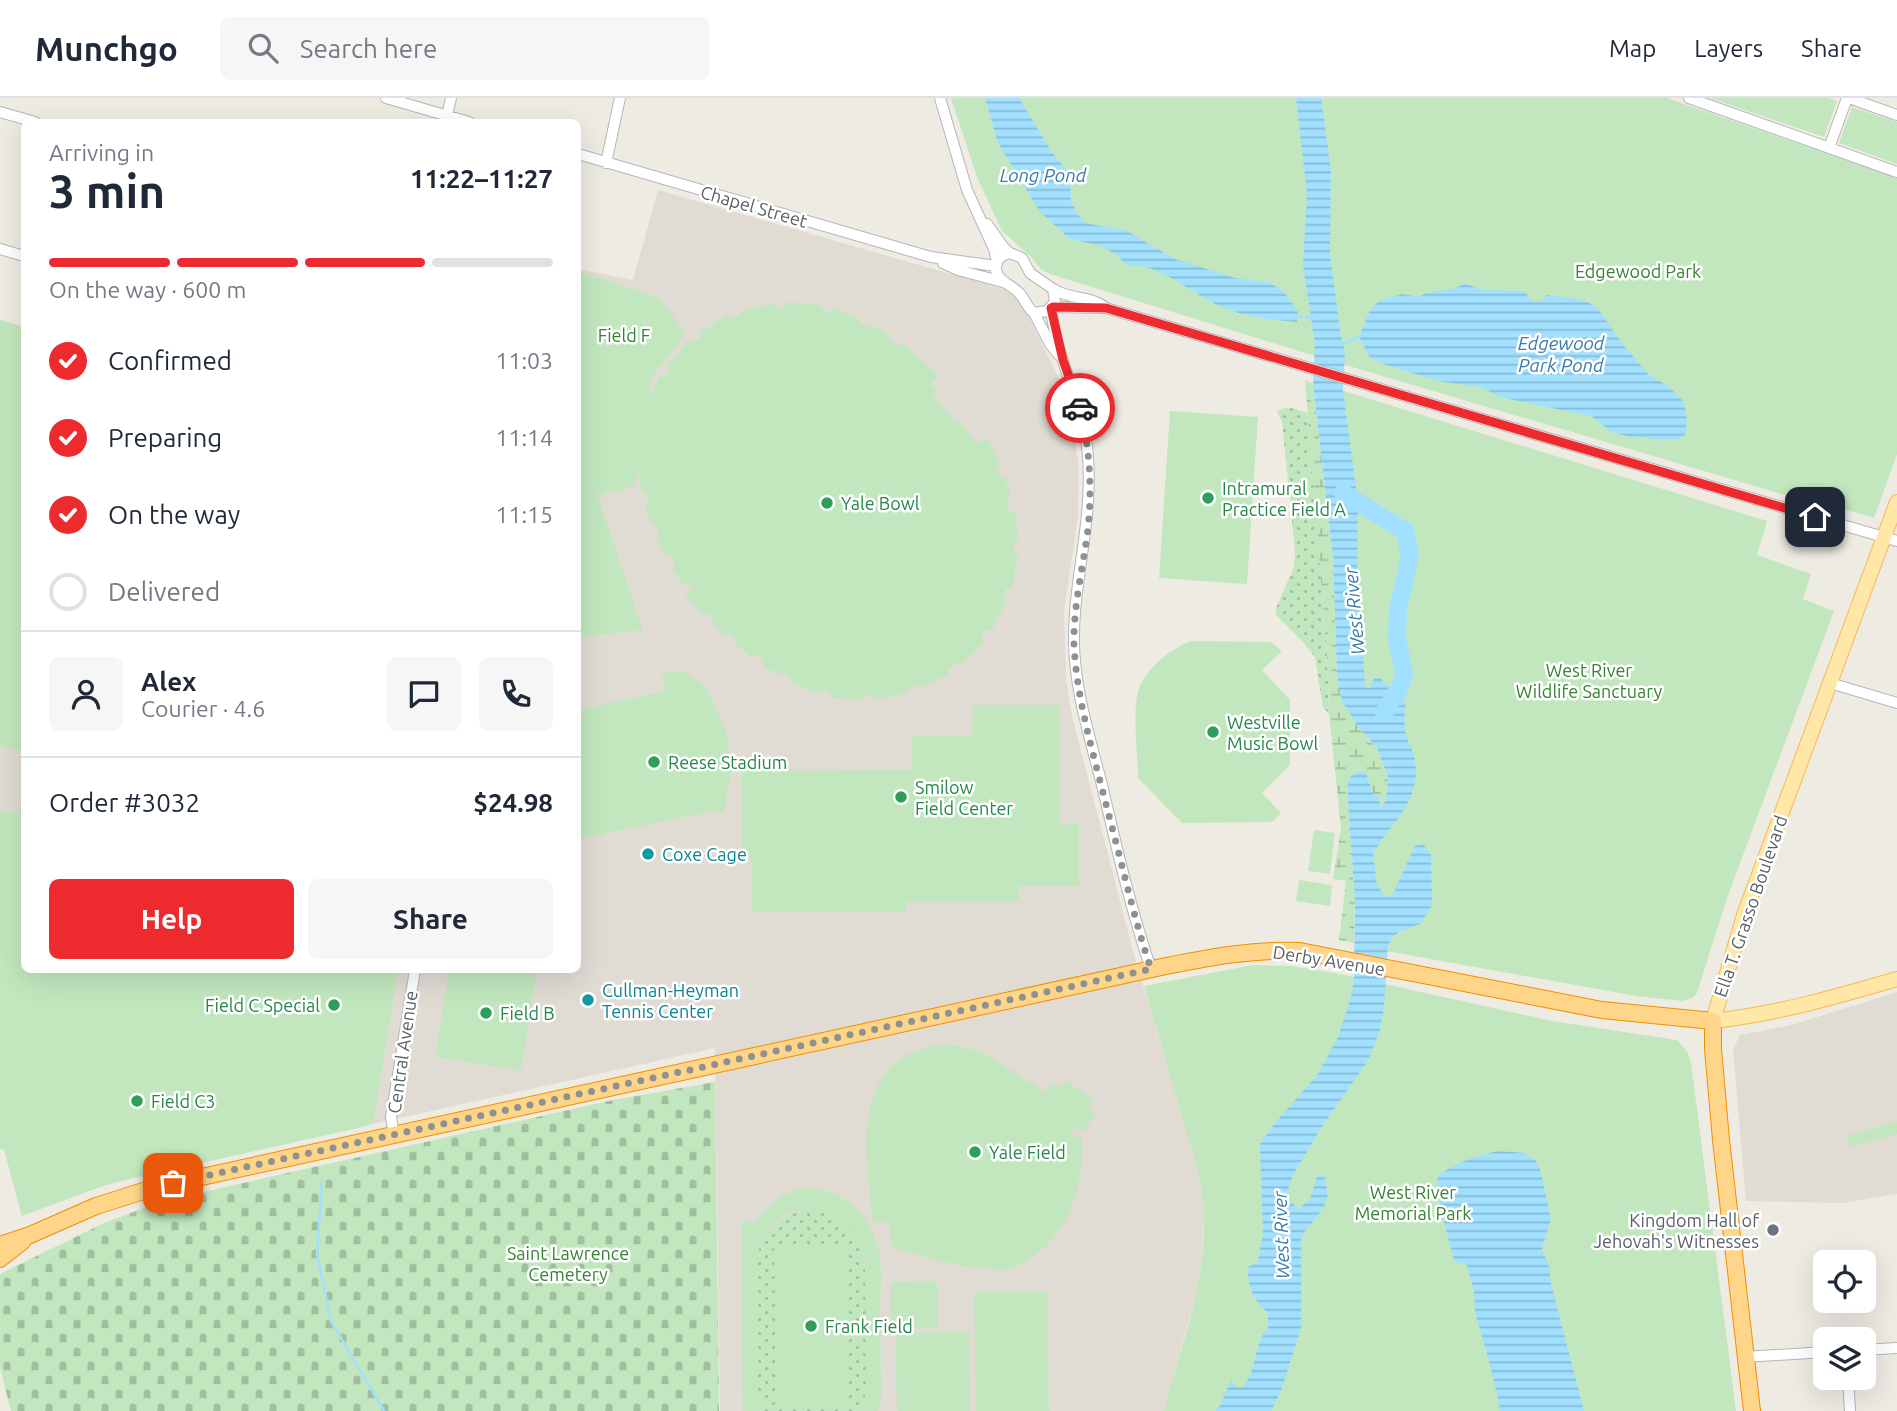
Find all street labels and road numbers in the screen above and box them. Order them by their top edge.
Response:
street label: Chapel Street [698,181,810,231]
street label: Ella T. Grasso Boulevard [1709,813,1791,999]
street label: Derby Avenue [1271,941,1387,979]
street label: Central Avenue [383,989,421,1115]

